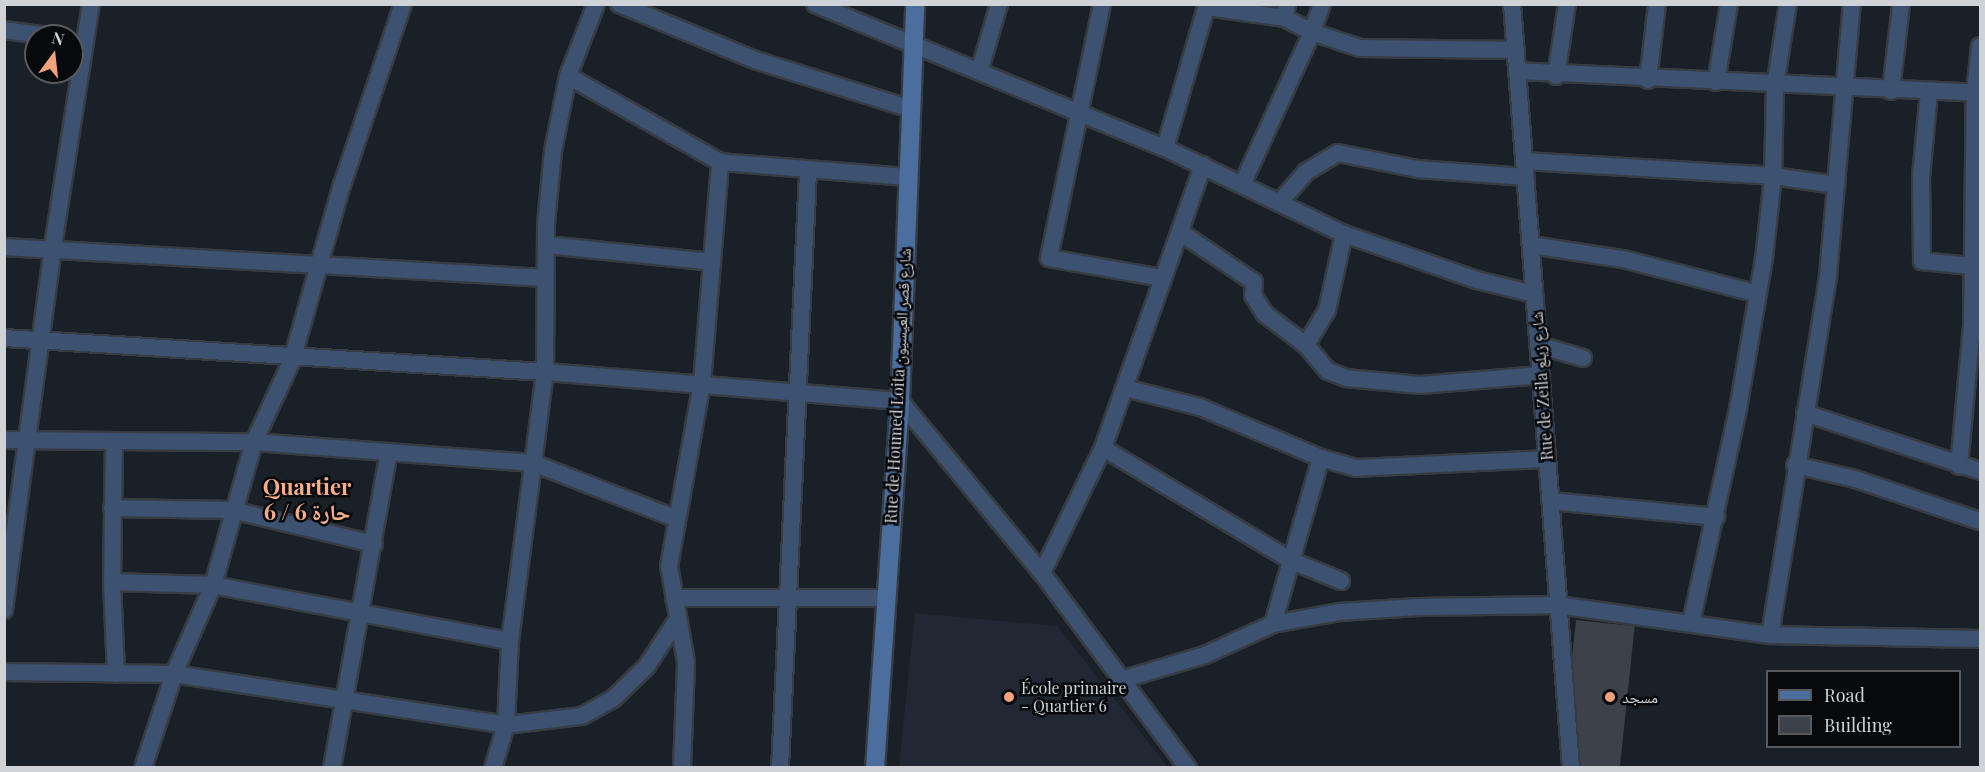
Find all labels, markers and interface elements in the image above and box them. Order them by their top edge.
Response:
north arrow [24,24,84,84]
text: N [50,26,67,50]
street label: Rue de Houmed Loita شارع قصر العيسيون [881,248,915,524]
street label: Rue de Zeila شارع زيلع [1527,311,1557,461]
district label: Quartier 6 / حارة 6 [263,473,351,524]
legend [1766,670,1961,748]
place label: École primaire - Quartier 6 [1021,678,1126,716]
text: Road [1824,683,1865,707]
place label: مسجد [1622,687,1658,707]
marker: École primaire - Quartier 6 [1002,690,1016,704]
marker: مسجد [1603,690,1617,704]
text: Building [1824,713,1892,737]

